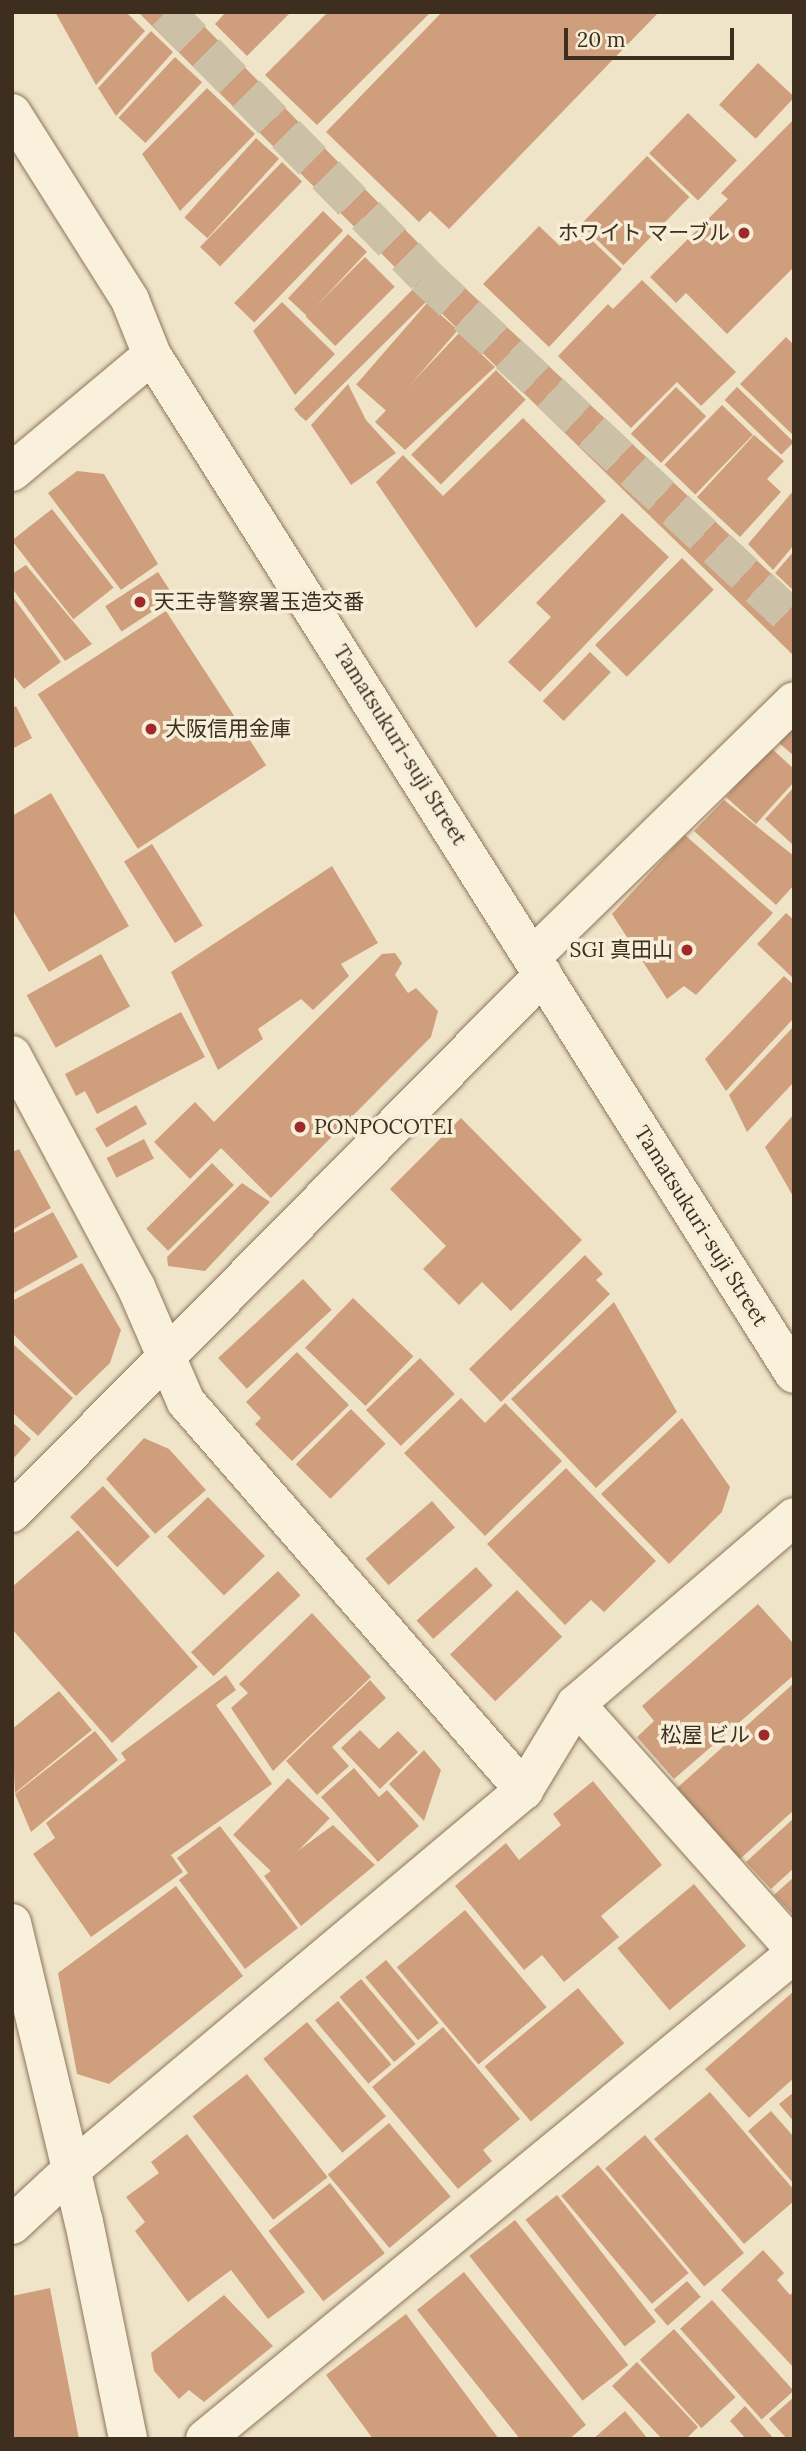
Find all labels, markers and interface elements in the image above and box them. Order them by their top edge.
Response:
scale bar [568,14,738,58]
text: 20 m [577,26,626,53]
place label: ホワイト マーブル [556,220,730,246]
marker: ホワイト マーブル [736,225,752,241]
place label: 天王寺警察署玉造交番 [154,589,364,615]
marker: 天王寺警察署玉造交番 [132,594,148,610]
street label: Tamatsukuri-suji Street [328,640,472,850]
place label: 大阪信用金庫 [165,716,291,742]
marker: 大阪信用金庫 [143,721,159,737]
place label: SGI 真田山 [570,937,673,963]
marker: SGI 真田山 [679,942,695,958]
place label: PONPOCOTEI [314,1114,453,1140]
marker: PONPOCOTEI [292,1119,308,1135]
street label: Tamatsukuri-suji Street [629,1121,773,1331]
place label: 松屋 ビル [660,1722,750,1748]
marker: 松屋 ビル [756,1727,772,1743]

